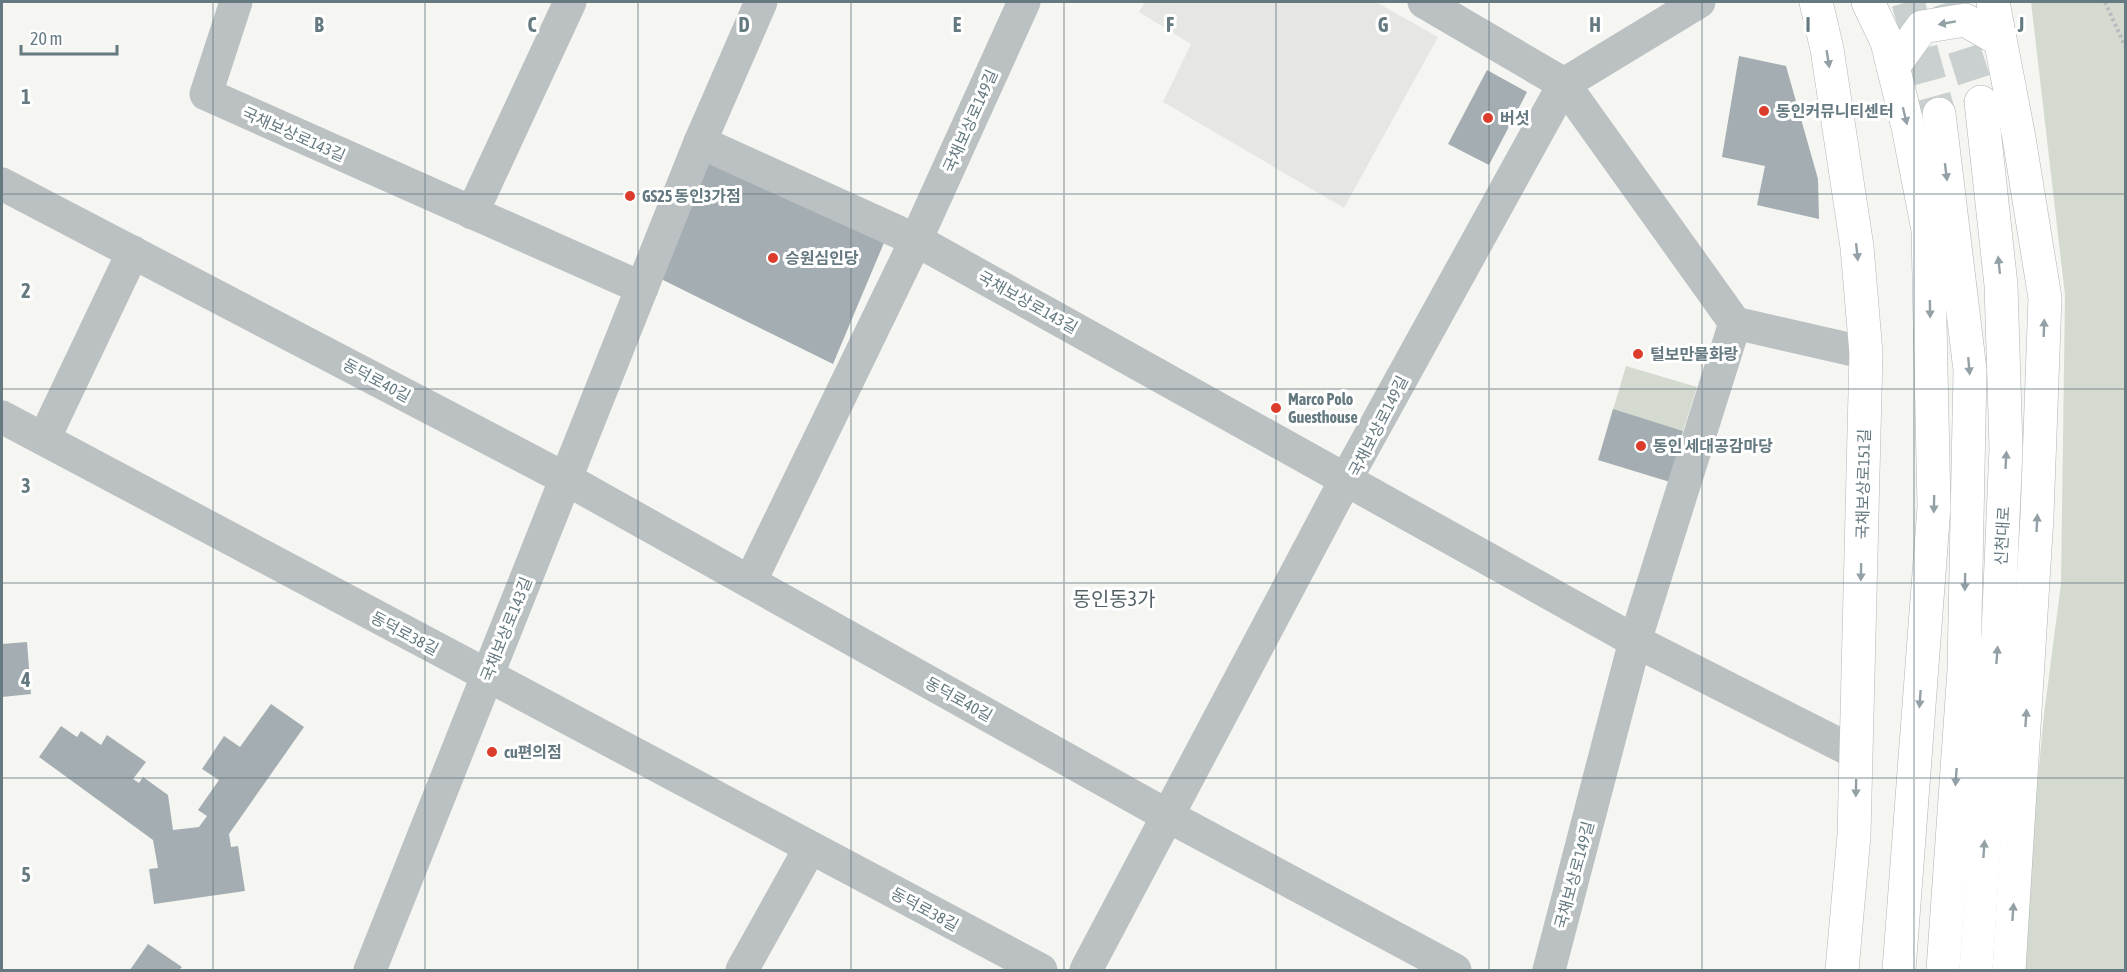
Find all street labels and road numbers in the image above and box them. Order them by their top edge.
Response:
street label: 국채보상로149길 [939,67,1001,175]
street label: 국채보상로143길 [240,103,348,165]
street label: 국채보상로143길 [975,267,1081,337]
street label: 동덕로40길 [340,355,414,405]
street label: 국채보상로149길 [1345,373,1411,479]
street label: 국채보상로151길 [1853,428,1873,540]
street label: 신천대로 [1991,506,2013,566]
street label: 국채보상로143길 [477,574,535,684]
street label: 동덕로38길 [368,608,442,658]
street label: 동덕로40길 [922,673,996,725]
street label: 국채보상로149길 [1551,819,1597,931]
street label: 동덕로38길 [888,884,962,934]

